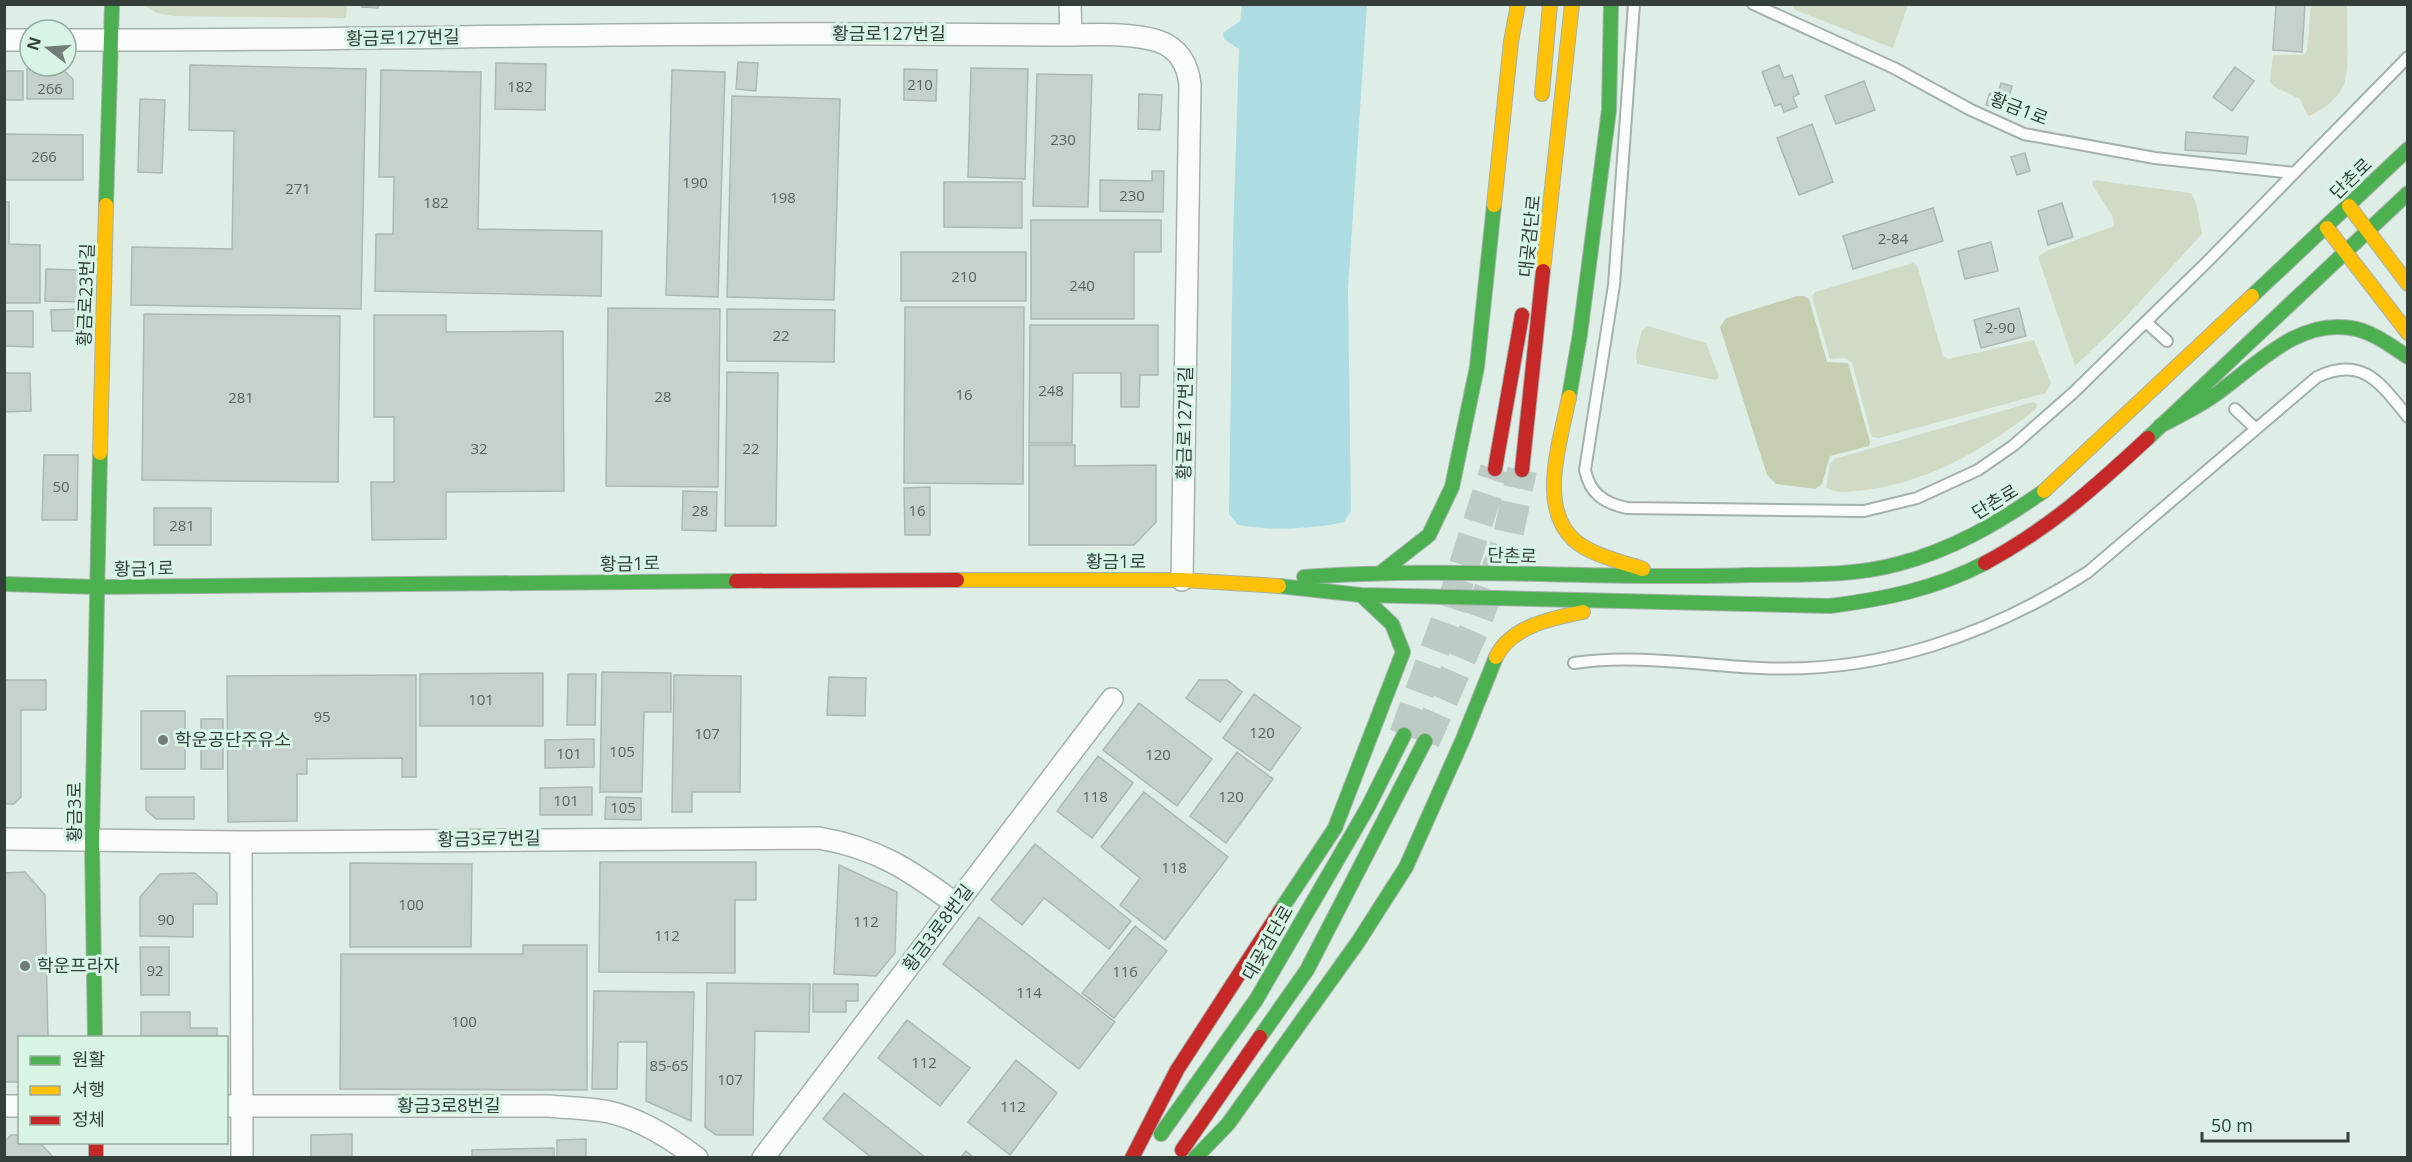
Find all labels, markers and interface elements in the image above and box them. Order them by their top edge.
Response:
north arrow [18,18,78,78]
street label: 황금로127번길 [832,21,946,45]
street label: 황금로127번길 [346,24,460,50]
text: N [21,34,46,53]
house number: 210 [907,74,933,94]
house number: 182 [507,76,533,96]
house number: 266 [37,78,63,98]
street label: 황금1로 [1987,86,2052,130]
house number: 230 [1050,129,1076,149]
house number: 266 [31,146,57,166]
street label: 단촌로 [2324,152,2377,204]
house number: 190 [682,172,708,192]
house number: 271 [285,178,311,198]
house number: 230 [1119,185,1145,205]
house number: 198 [770,187,796,207]
house number: 182 [423,192,449,212]
street label: 대곶검단로 [1513,193,1545,278]
house number: 2-84 [1878,228,1909,248]
street label: 황금로23번길 [71,243,99,347]
house number: 210 [951,266,977,286]
house number: 240 [1069,275,1095,295]
house number: 2-90 [1985,317,2015,337]
house number: 22 [772,325,790,345]
street label: 황금로127번길 [1171,366,1197,480]
house number: 248 [1038,380,1064,400]
house number: 16 [955,384,973,404]
house number: 28 [654,386,672,406]
house number: 281 [228,387,254,407]
house number: 32 [470,438,488,458]
house number: 22 [742,438,760,458]
house number: 50 [52,476,70,496]
street label: 단촌로 [1967,478,2022,524]
house number: 28 [691,500,709,520]
house number: 16 [908,500,926,520]
house number: 281 [169,515,195,535]
street label: 단촌로 [1487,542,1537,568]
street label: 황금1로 [1086,549,1146,573]
street label: 황금1로 [600,550,660,576]
street label: 황금1로 [114,555,174,581]
house number: 101 [468,689,494,709]
house number: 95 [313,706,331,726]
house number: 120 [1249,722,1275,742]
house number: 107 [694,723,720,743]
place label: 학운공단주유소 [175,727,291,751]
marker: 학운공단주유소 [156,733,170,747]
house number: 105 [609,741,635,761]
house number: 101 [556,743,582,763]
house number: 120 [1145,744,1171,764]
street label: 황금3로 [62,782,86,842]
house number: 118 [1082,786,1108,806]
house number: 120 [1218,786,1244,806]
house number: 101 [553,790,579,810]
house number: 105 [610,797,636,817]
street label: 황금3로7번길 [437,825,541,851]
house number: 118 [1161,857,1187,877]
street label: 황금3로8번길 [897,879,978,976]
house number: 100 [398,894,424,914]
street label: 대곶검단로 [1236,901,1298,984]
house number: 90 [157,909,175,929]
house number: 112 [853,911,879,931]
house number: 112 [654,925,680,945]
place label: 학운프라자 [37,953,120,977]
marker: 학운프라자 [18,959,32,973]
house number: 92 [146,960,164,980]
house number: 116 [1112,961,1138,981]
house number: 114 [1016,982,1042,1002]
house number: 100 [451,1011,477,1031]
legend [18,1036,228,1144]
text: 원활 [72,1047,105,1071]
house number: 112 [911,1052,937,1072]
house number: 85-65 [649,1055,689,1075]
house number: 107 [717,1069,743,1089]
text: 서행 [72,1077,105,1101]
street label: 황금3로8번길 [397,1093,501,1117]
house number: 112 [1000,1096,1026,1116]
scale bar [2202,1105,2348,1143]
text: 정체 [72,1107,105,1131]
text: 50 m [2211,1113,2253,1137]

